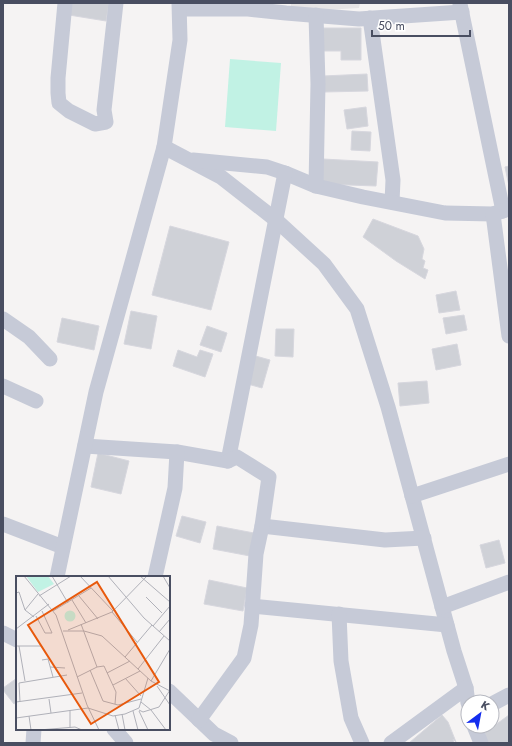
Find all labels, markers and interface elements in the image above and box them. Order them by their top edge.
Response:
scale bar [372,12,470,38]
text: 50 m [378,17,405,35]
inset map [16,576,170,730]
north arrow [460,694,500,734]
text: K [478,697,493,715]

